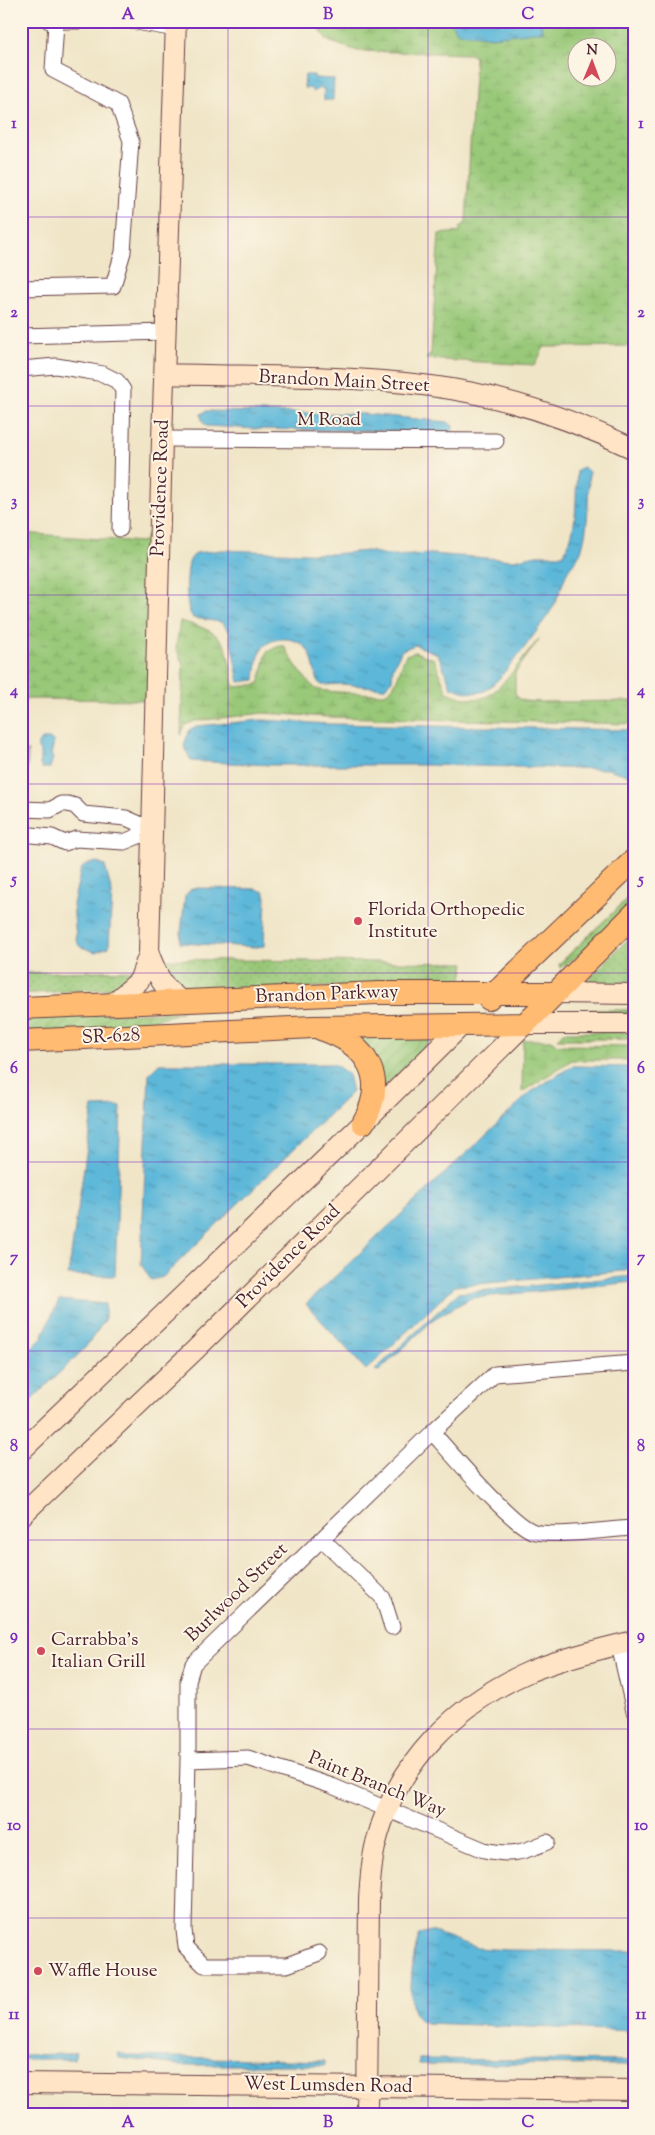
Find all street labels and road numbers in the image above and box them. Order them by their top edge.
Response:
street label: Brandon Main Street [258,364,431,400]
street label: M Road [297,407,361,434]
street label: Providence Road [145,419,177,557]
street label: Brandon Parkway [255,979,400,1011]
street label: SR-628 [81,1022,141,1052]
street label: Providence Road [231,1199,347,1315]
street label: Burlwood Street [180,1537,295,1649]
street label: Paint Branch Way [304,1745,451,1825]
street label: West Lumsden Road [243,2071,413,2101]

